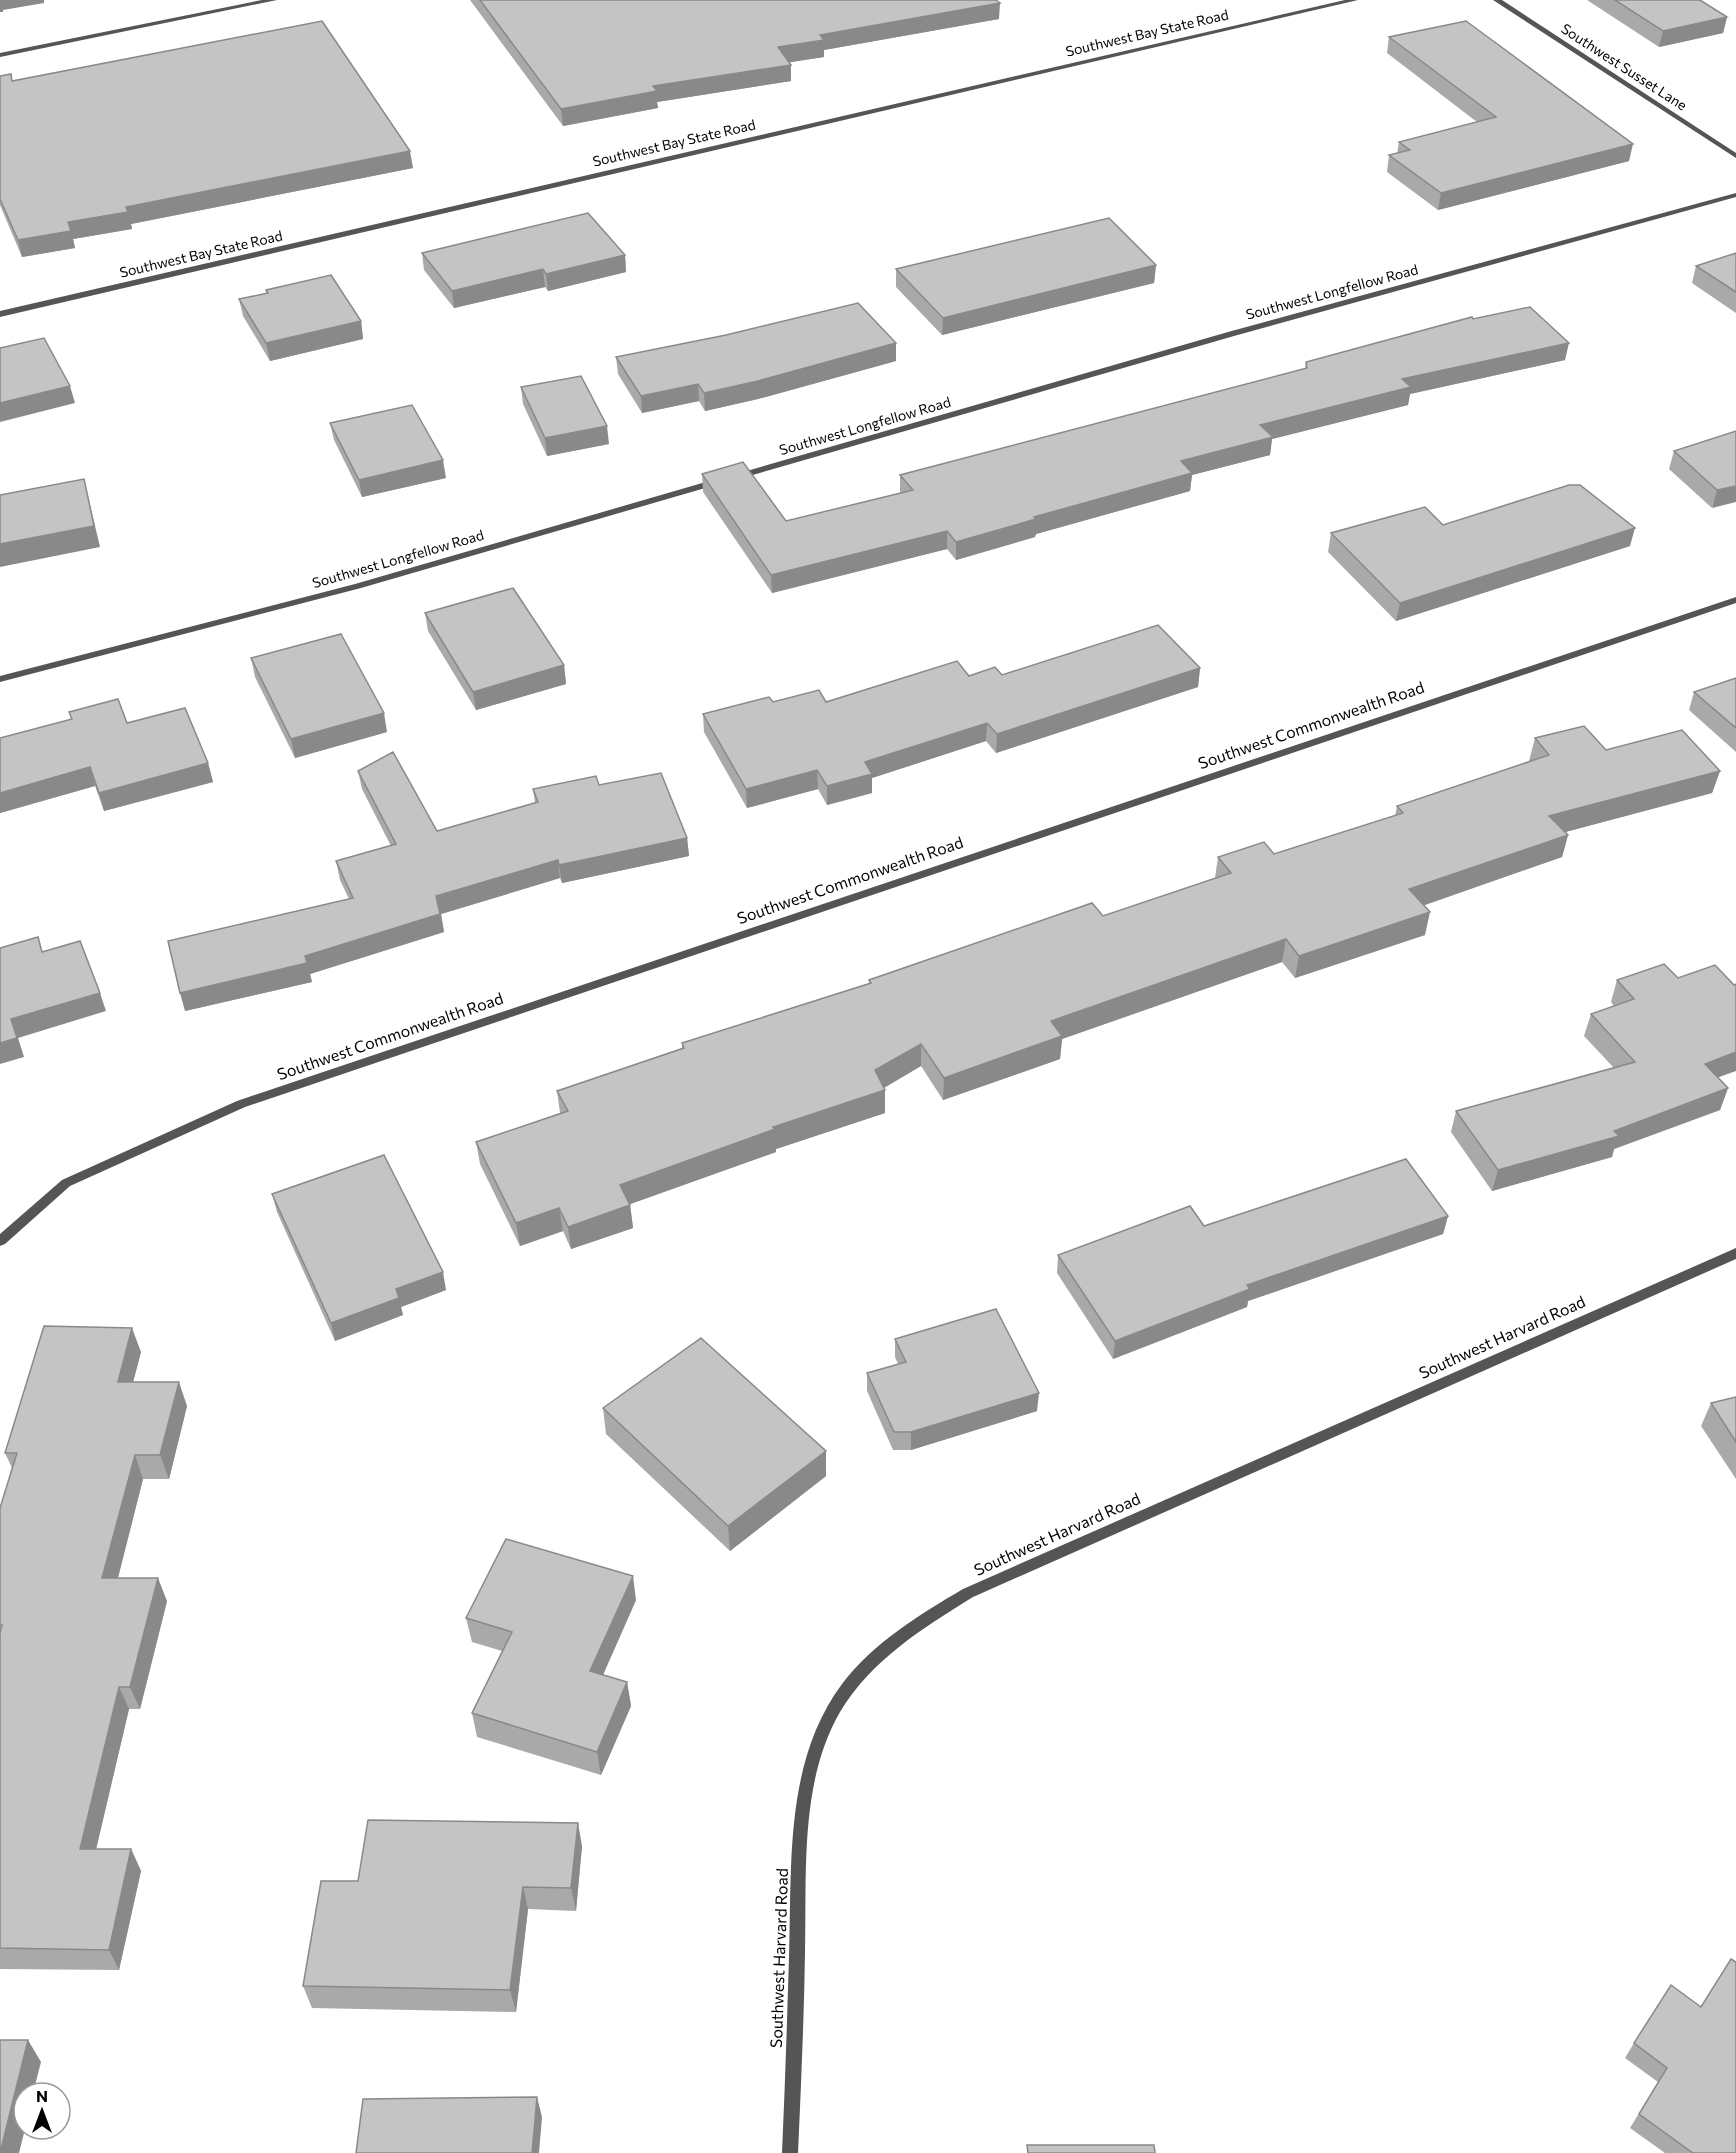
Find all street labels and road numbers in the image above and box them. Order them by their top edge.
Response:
street label: Southwest Bay State Road [1064,5,1230,60]
street label: Southwest Susset Lane [1558,20,1690,114]
street label: Southwest Bay State Road [591,115,757,170]
street label: Southwest Bay State Road [118,226,284,281]
street label: Southwest Longfellow Road [1244,260,1420,323]
street label: Southwest Longfellow Road [777,393,953,458]
street label: Southwest Longfellow Road [310,526,486,591]
street label: Southwest Commonwealth Road [1195,677,1426,772]
street label: Southwest Commonwealth Road [734,832,965,927]
street label: Southwest Commonwealth Road [274,988,505,1083]
street label: Southwest Harvard Road [1416,1291,1588,1382]
street label: Southwest Harvard Road [971,1488,1143,1579]
street label: Southwest Harvard Road [766,1868,791,2048]

